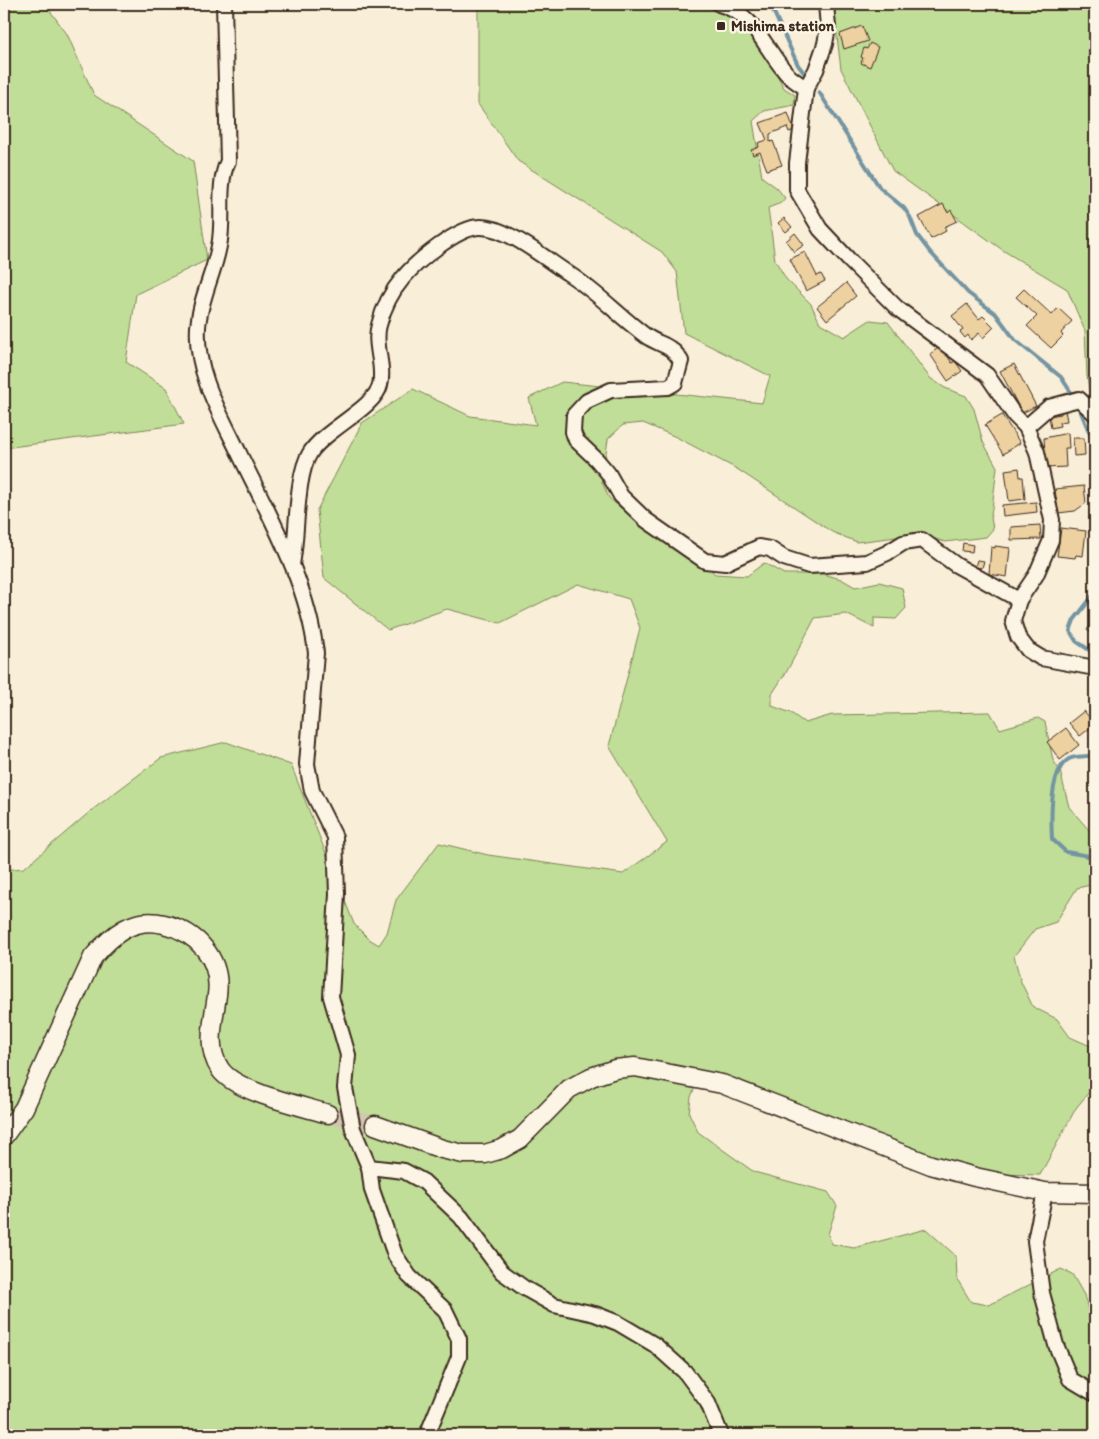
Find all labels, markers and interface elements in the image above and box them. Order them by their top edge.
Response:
place label: Mishima station [731,17,835,35]
marker: Mishima station [715,20,727,32]

